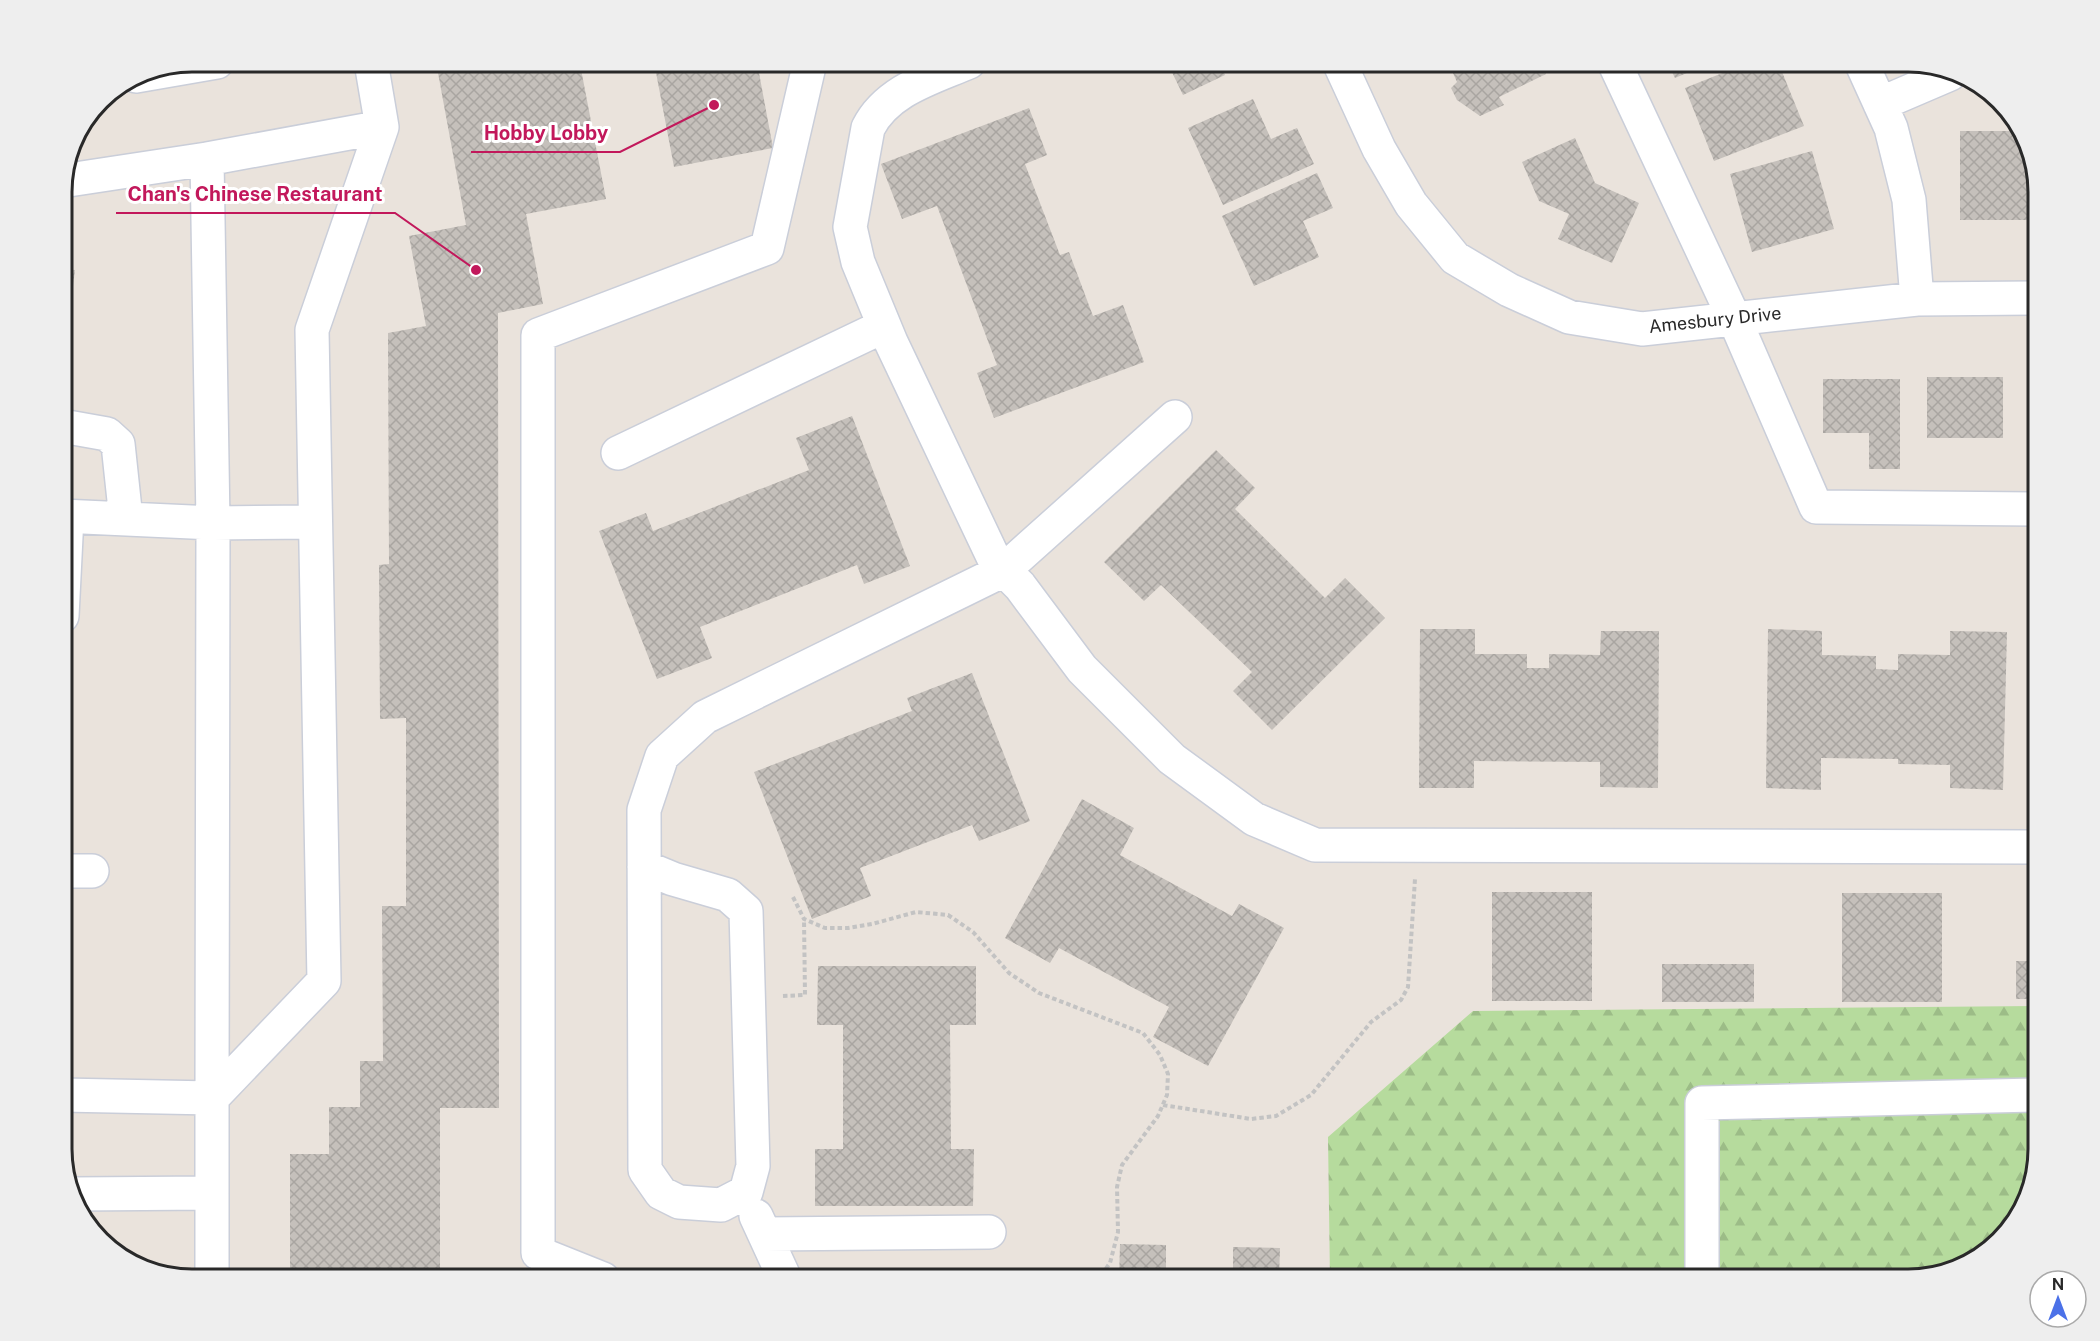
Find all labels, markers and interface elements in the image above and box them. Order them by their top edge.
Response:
callout: Hobby Lobby [471,114,620,152]
text: Hobby Lobby [484,121,608,145]
callout: Chan's Chinese Restaurant [116,175,395,213]
text: Chan's Chinese Restaurant [128,182,382,206]
street label: Amesbury Drive [1648,302,1782,337]
north arrow [2028,1269,2088,1329]
text: N [2052,1275,2064,1294]

